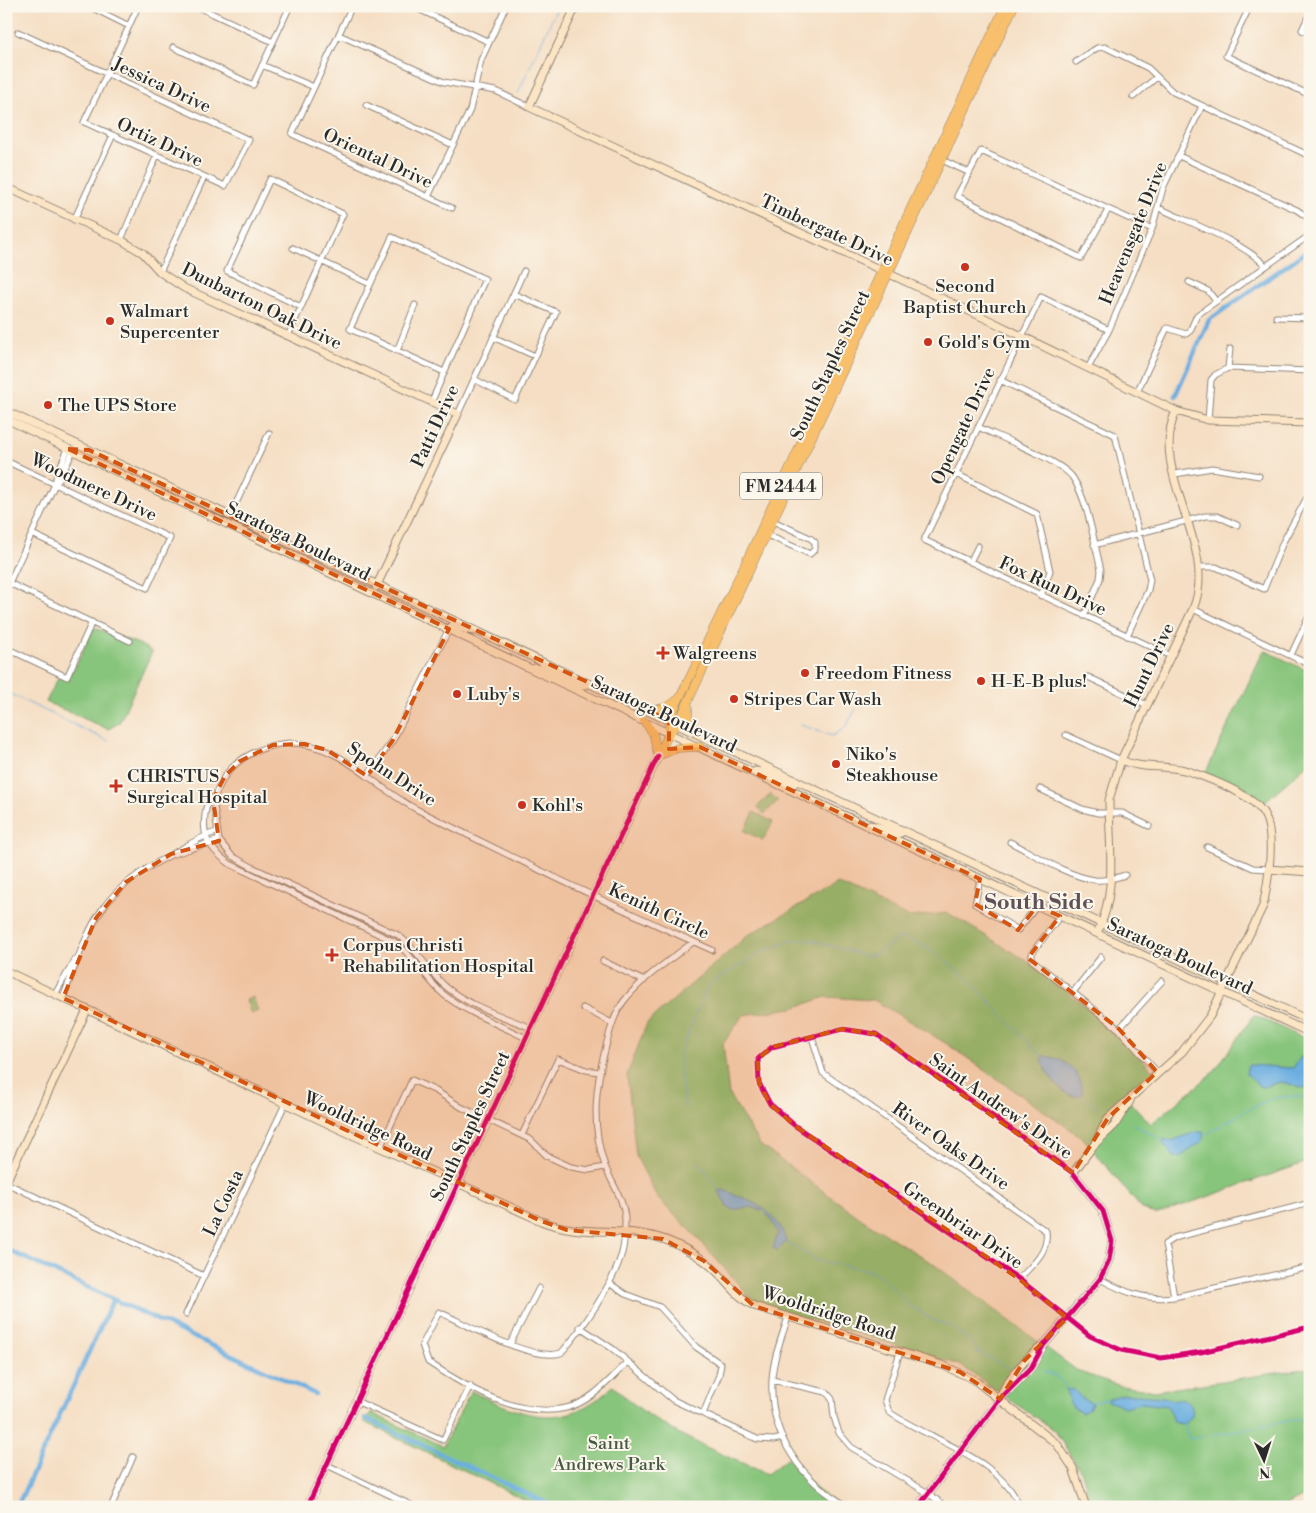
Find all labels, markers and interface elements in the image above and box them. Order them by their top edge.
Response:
street label: Jessica Drive [108,52,215,118]
street label: Ortiz Drive [113,112,207,172]
street label: Oriental Drive [319,123,436,194]
street label: Heavensgate Drive [1094,158,1173,308]
street label: Timbergate Drive [756,189,897,271]
street label: Dunbarton Oak Drive [178,258,346,355]
marker: Second Baptist Church [959,261,971,273]
place label: Second Baptist Church [902,275,1027,319]
street label: South Staples Street [786,286,876,444]
place label: Walmart Supercenter [119,300,220,344]
marker: Walmart Supercenter [104,315,116,327]
place label: Gold's Gym [938,331,1031,354]
marker: Gold's Gym [922,336,934,348]
street label: Opengate Drive [926,364,1001,489]
street label: Patti Drive [406,381,465,471]
place label: The UPS Store [58,394,177,417]
marker: The UPS Store [42,399,54,411]
street label: Woodmere Drive [26,448,161,527]
road number: FM 2444 [740,472,822,500]
street label: Saratoga Boulevard [222,497,374,587]
street label: Fox Run Drive [995,551,1110,621]
street label: Hunt Drive [1119,619,1180,711]
place label: Walgreens [672,642,757,665]
marker: Walgreens [657,647,669,659]
place label: Freedom Fitness [815,662,952,685]
marker: Freedom Fitness [799,667,811,679]
place label: H-E-B plus! [991,670,1087,693]
street label: Saratoga Boulevard [587,671,741,759]
marker: H-E-B plus! [975,675,987,687]
place label: Luby's [467,683,520,706]
marker: Luby's [451,688,463,700]
place label: Stripes Car Wash [744,688,882,711]
marker: Stripes Car Wash [728,693,740,705]
street label: Spohn Drive [343,737,441,812]
place label: Niko's Steakhouse [846,743,938,787]
marker: Niko's Steakhouse [830,758,842,770]
place label: CHRISTUS Surgical Hospital [127,765,268,809]
marker: CHRISTUS Surgical Hospital [109,779,123,793]
place label: Kohl's [532,794,583,817]
marker: Kohl's [516,799,528,811]
street label: Kenith Circle [605,878,713,945]
district label: South Side [984,889,1094,916]
street label: Saratoga Boulevard [1103,913,1257,1001]
place label: Corpus Christi Rehabilitation Hospital [343,934,534,978]
marker: Corpus Christi Rehabilitation Hospital [325,948,339,962]
street label: South Staples Street [426,1047,516,1205]
street label: Saint Andrew's Drive [924,1048,1077,1165]
street label: Wooldridge Road [299,1086,436,1167]
street label: River Oaks Drive [887,1097,1014,1196]
street label: La Costa [198,1165,249,1240]
street label: Greenbriar Drive [898,1177,1027,1274]
street label: Wooldridge Road [758,1281,899,1346]
park label: Saint Andrews Park [552,1432,666,1476]
north arrow [1238,1436,1288,1486]
text: N [1259,1463,1271,1481]

